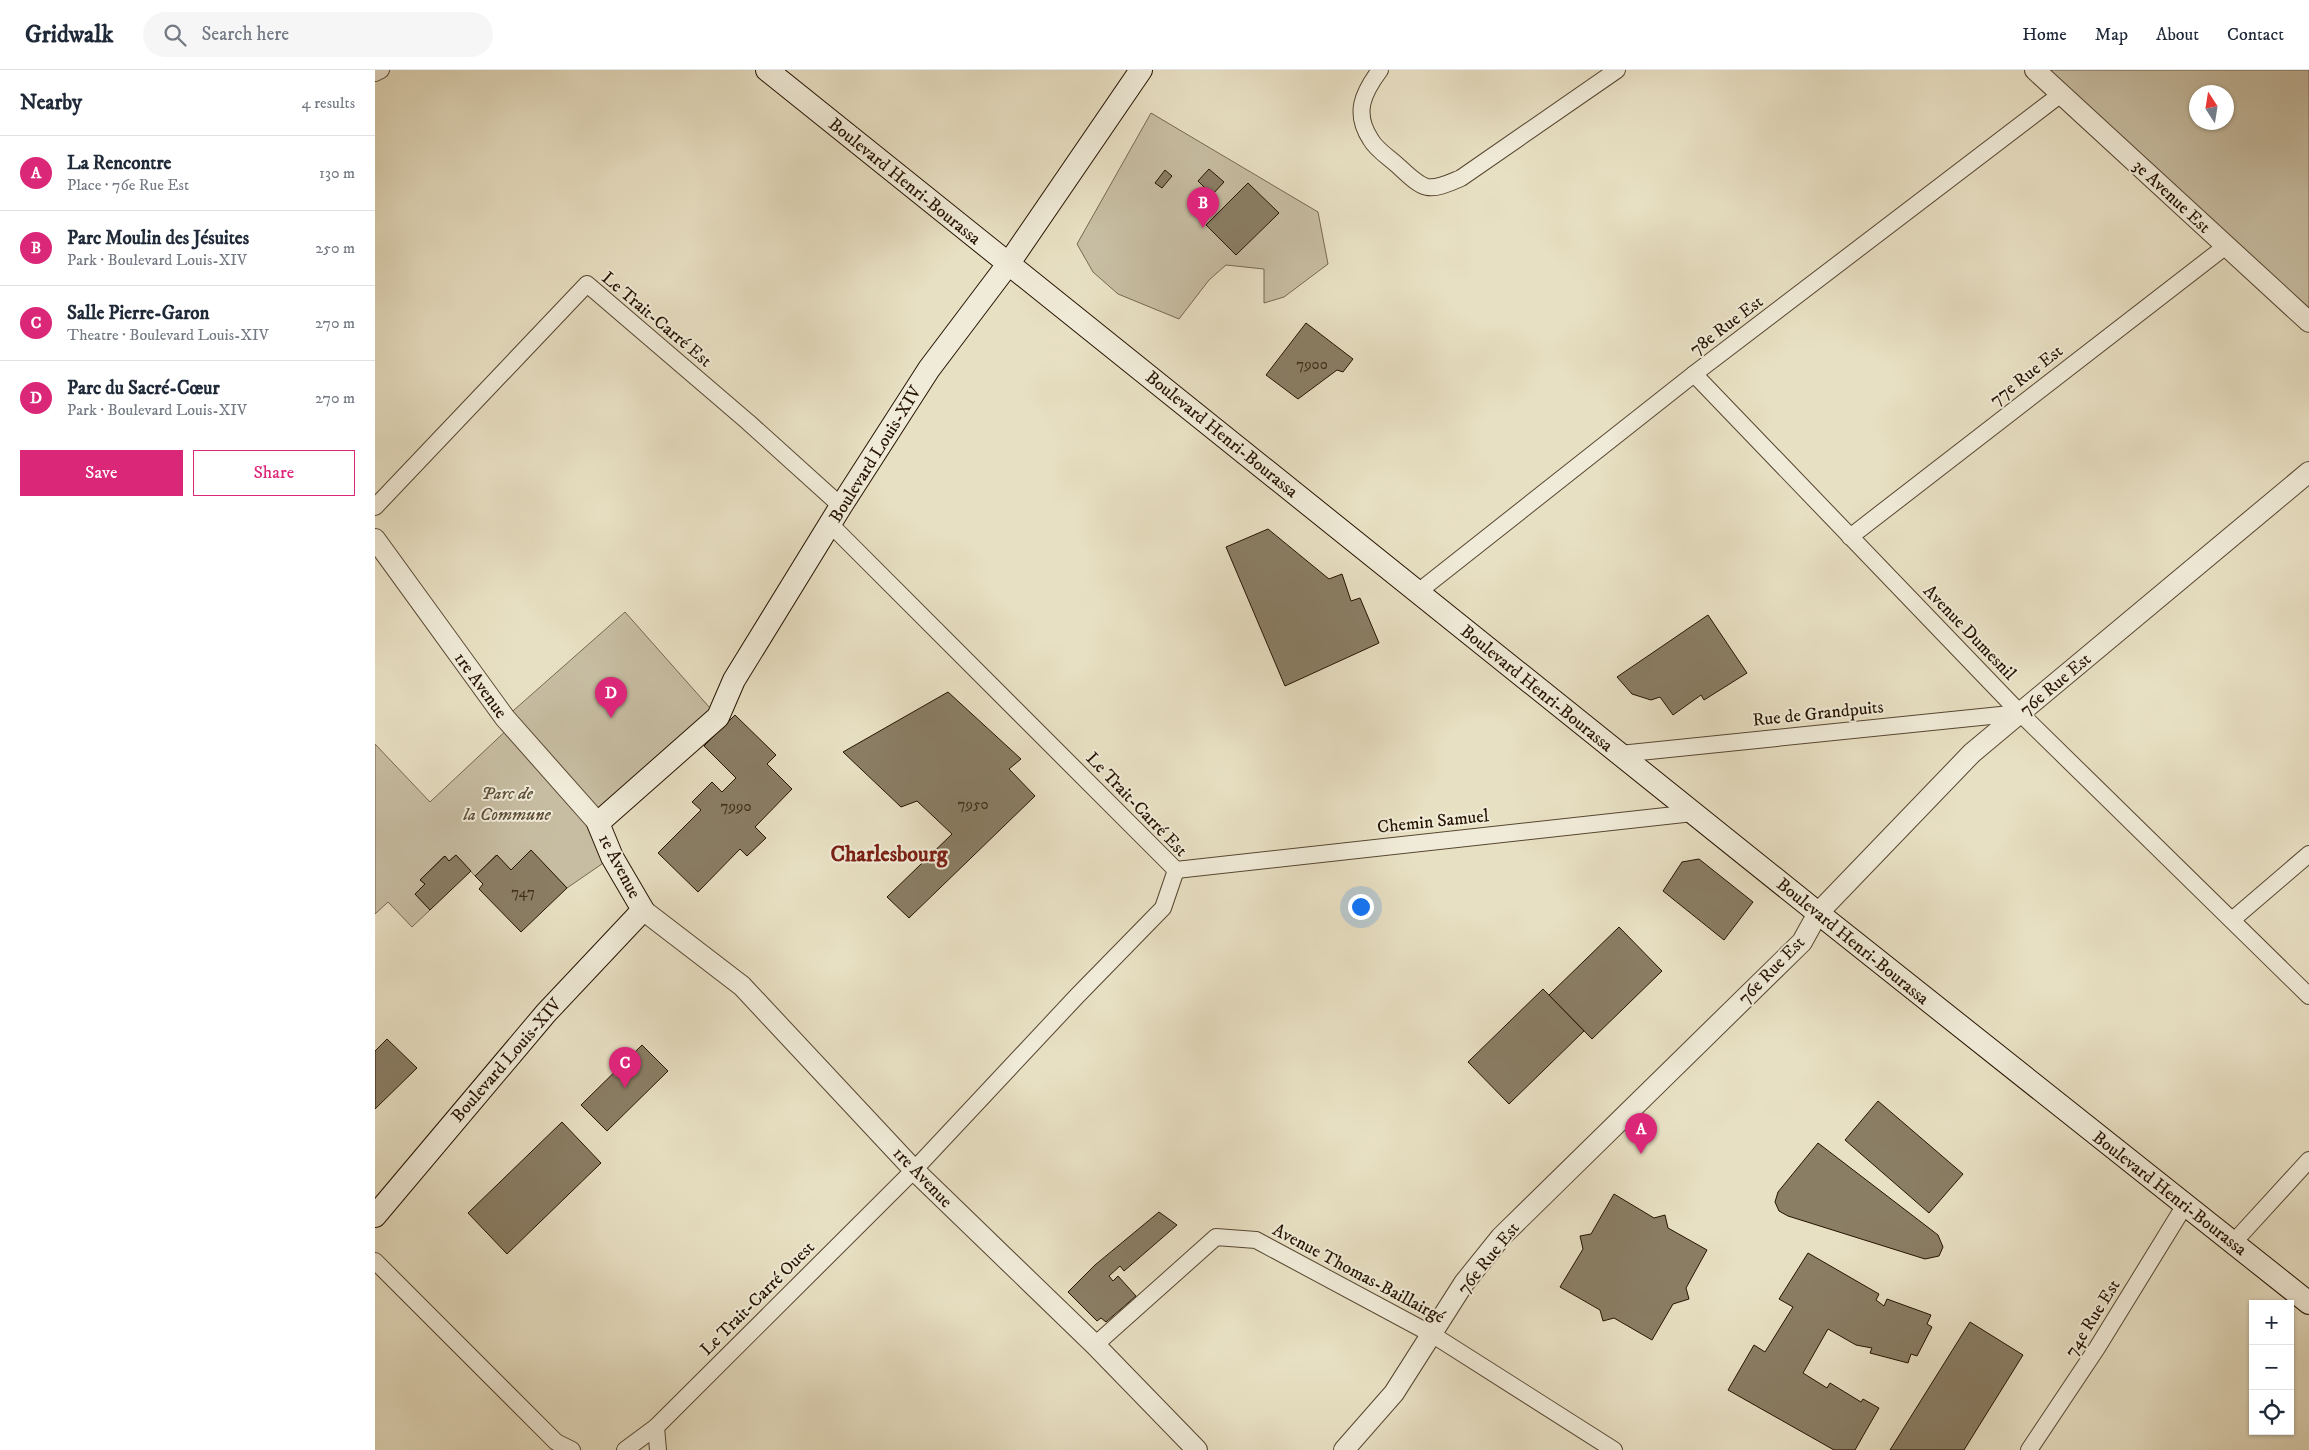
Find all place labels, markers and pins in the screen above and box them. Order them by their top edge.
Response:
pin: B [1187,187,1219,228]
pin: D [595,677,627,718]
pin: C [609,1047,641,1088]
pin: A [1625,1113,1657,1154]

